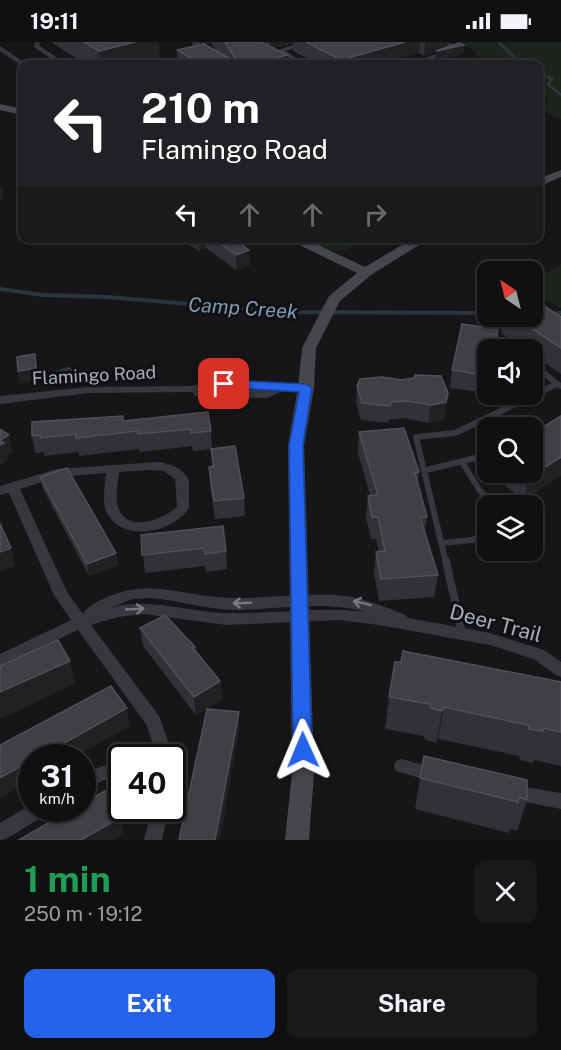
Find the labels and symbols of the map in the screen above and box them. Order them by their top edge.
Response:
north arrow [477,261,543,327]
water label: Camp Creek [187,292,299,324]
pin [198,358,249,409]
street label: Flamingo Road [31,361,157,389]
one-way arrow [353,597,372,609]
one-way arrow [233,598,253,609]
street label: Deer Trail [447,599,545,647]
one-way arrow [125,603,145,614]
position arrow [271,718,335,782]
speed limit sign: 40 [108,744,186,822]

